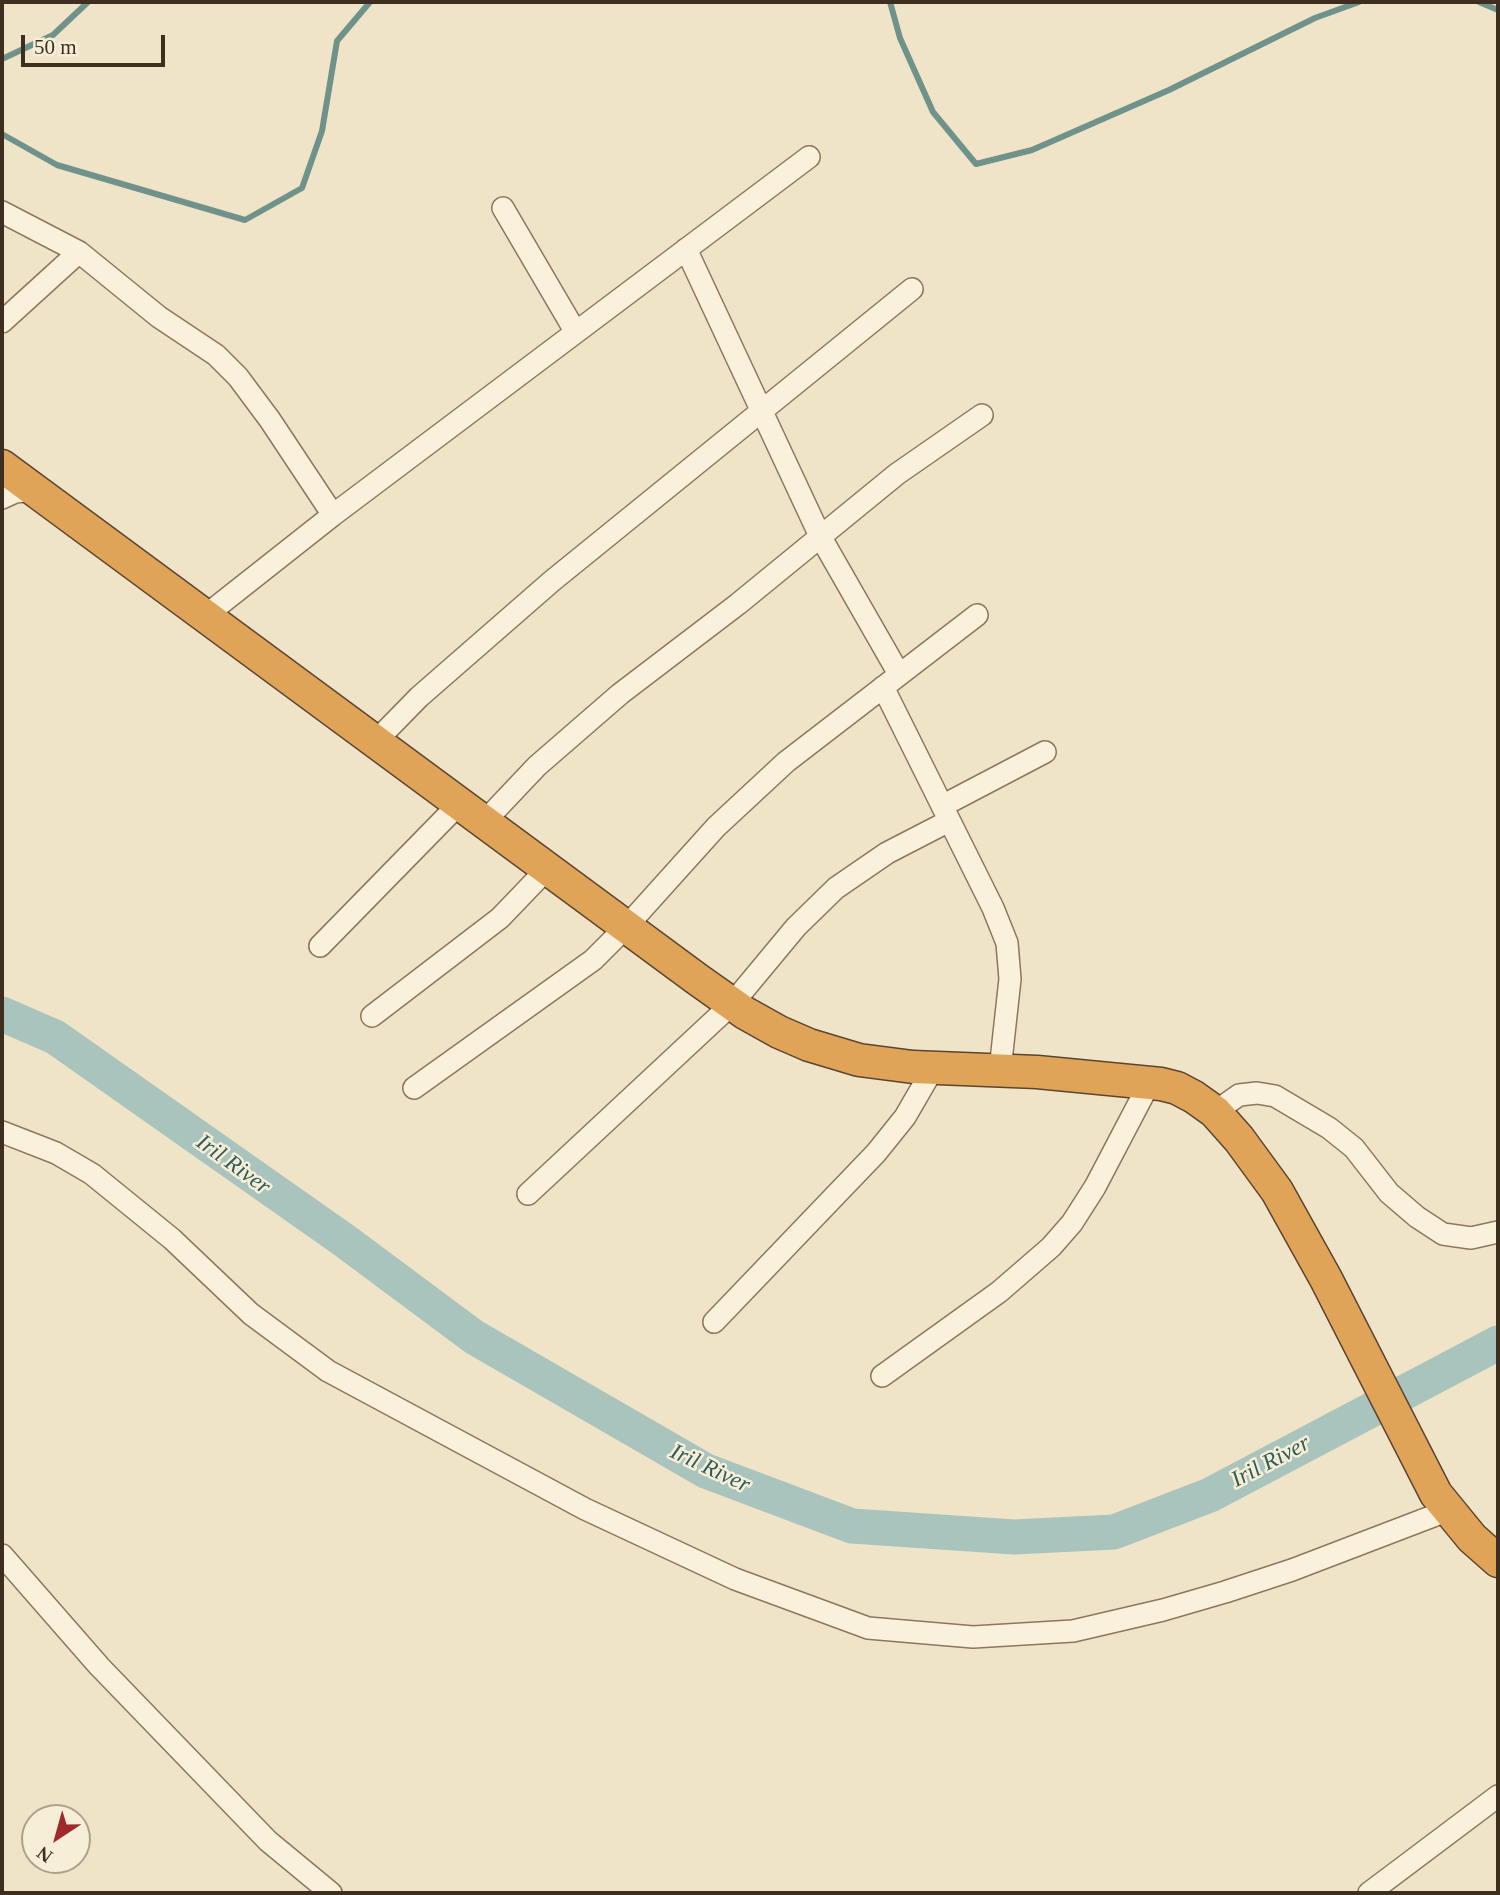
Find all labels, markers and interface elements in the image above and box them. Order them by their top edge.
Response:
scale bar [24,21,168,65]
text: 50 m [34,35,77,59]
water label: Iril River [191,1129,275,1201]
water label: Iril River [1227,1430,1315,1494]
water label: Iril River [666,1439,754,1499]
north arrow [21,1804,91,1874]
text: N [33,1842,56,1867]

